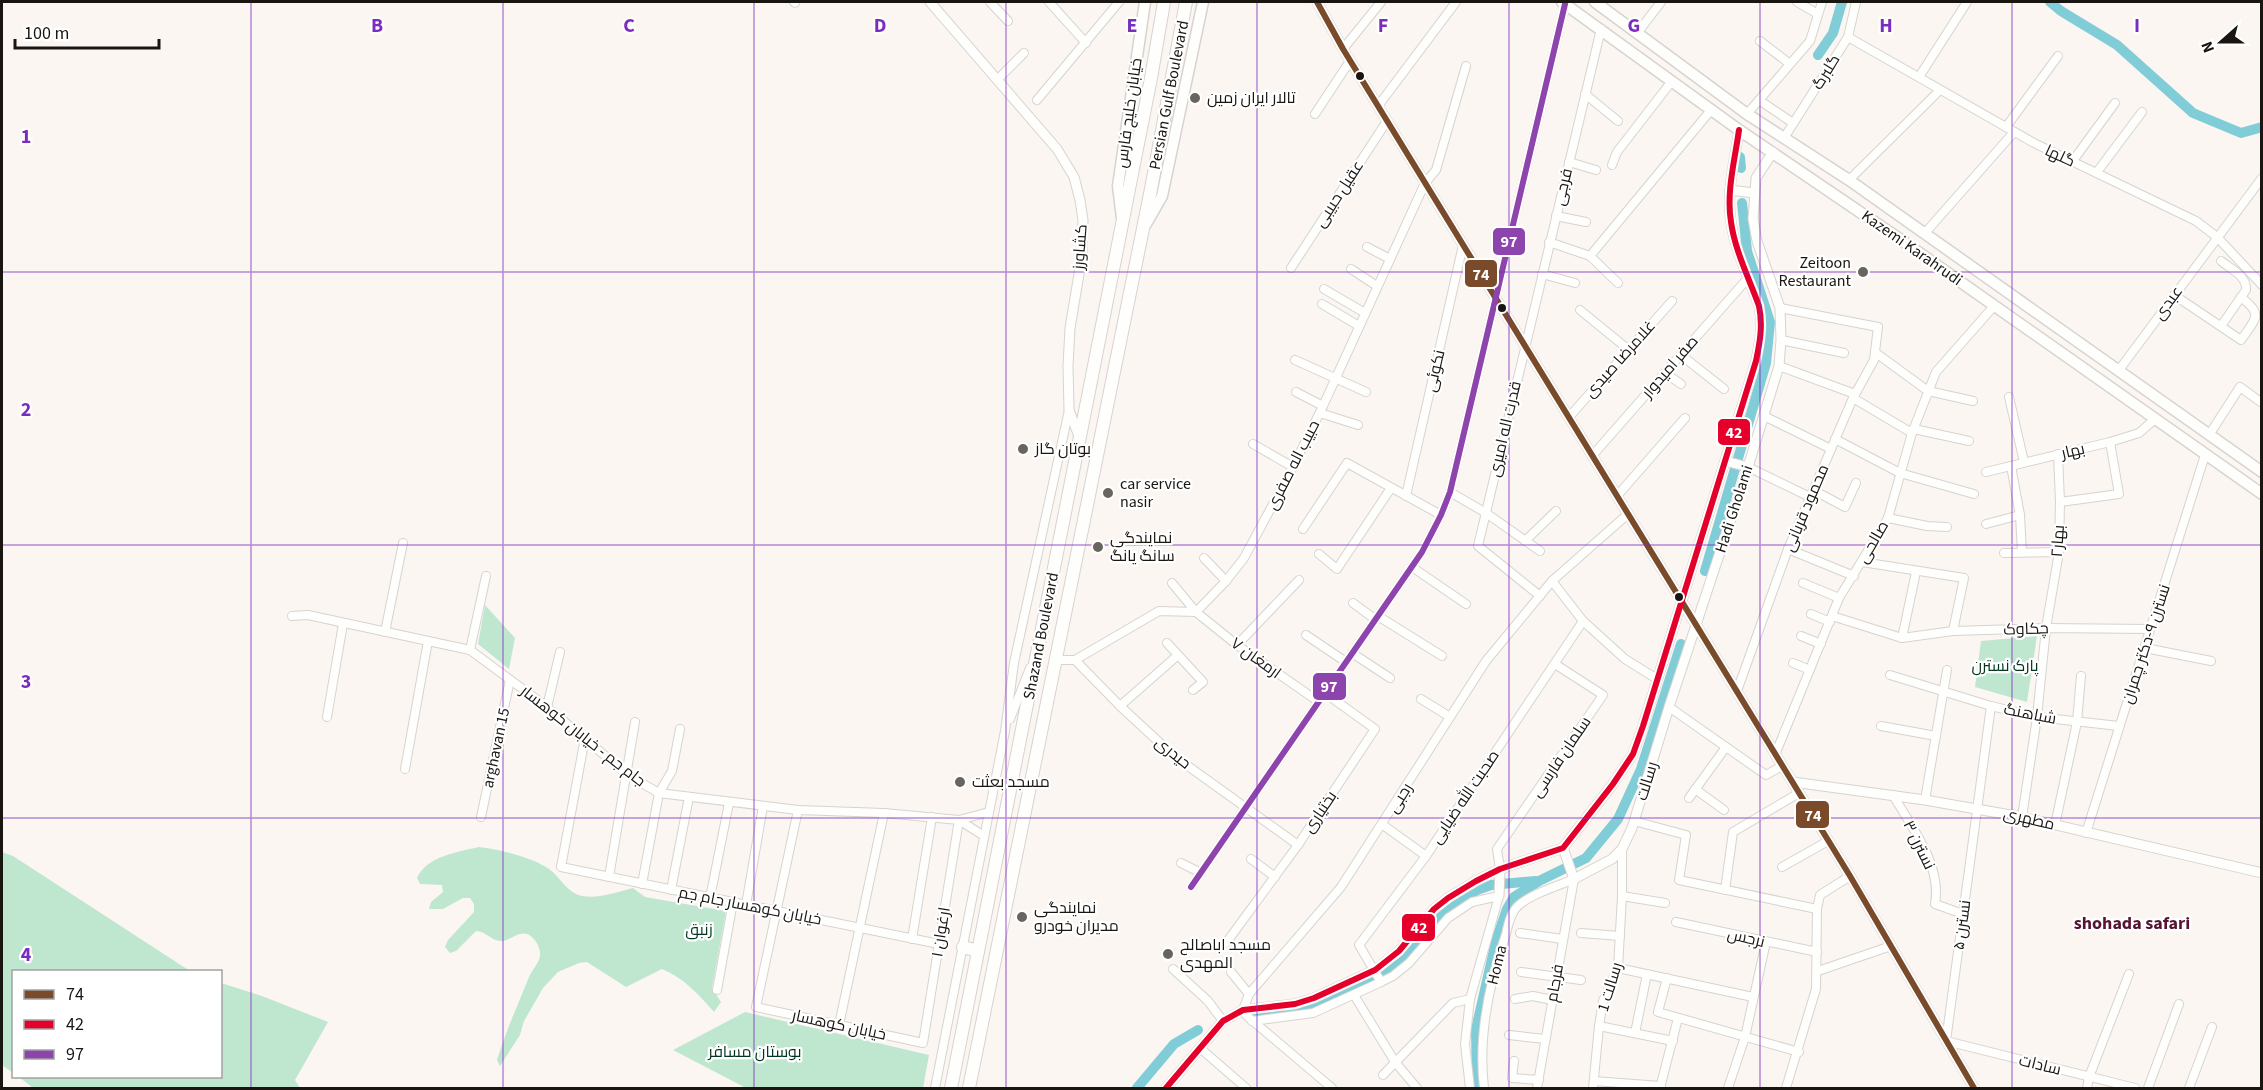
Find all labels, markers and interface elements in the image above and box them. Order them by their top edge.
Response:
scale bar [15,12,159,50]
text: B [371,12,383,40]
text: C [623,12,635,40]
text: D [874,12,886,40]
text: E [1127,12,1137,40]
text: F [1378,12,1388,40]
text: G [1628,12,1640,40]
text: H [1879,12,1893,40]
text: I [2134,12,2140,40]
north arrow [2191,12,2251,72]
street label: Persian Gulf Boulevard [1144,18,1194,172]
text: 100 m [24,21,69,46]
text: N [2196,38,2220,56]
street label: گلبرگ [1807,50,1845,94]
street label: خیابان خلیج فارس [1110,57,1148,169]
unlabelled marker [1354,70,1366,82]
place label: تالار ایران زمین [1207,87,1296,109]
marker: تالار ایران زمین [1188,91,1202,105]
text: 1 [21,123,31,151]
street label: گلها [2041,139,2079,173]
street label: عقیل حبیبی [1309,156,1369,232]
street label: فرجی [1548,166,1578,208]
street label: Kazemi Karahrudi [1857,205,1967,291]
street label: کشاورز [1067,223,1093,272]
line badge: 97 [1492,227,1526,256]
text: 97 [1501,231,1517,253]
place label: Zeitoon Restaurant [1779,252,1852,292]
line badge: 74 [1464,259,1498,288]
text: 74 [1473,264,1490,286]
marker: Zeitoon Restaurant [1856,265,1870,279]
street label: عبدی [2148,282,2188,324]
unlabelled marker [1496,302,1508,314]
street label: غلامرضا صیدی [1579,316,1661,402]
street label: صفر امیدوار [1636,331,1703,404]
street label: نکوئی [1420,348,1450,394]
street label: قدرت اله امیری [1483,379,1527,479]
text: 2 [21,396,31,424]
street label: حبیب اله صفری [1261,416,1325,514]
line badge: 42 [1717,418,1751,446]
text: 42 [1726,422,1742,444]
place label: بوتان گاز [1034,438,1091,460]
street label: بهار [2058,438,2087,465]
marker: بوتان گاز [1016,442,1030,456]
street label: محمود قربانی [1778,461,1834,555]
street label: Hadi Gholami [1709,462,1759,556]
place label: car service nasir [1120,473,1191,513]
marker: car service nasir [1101,486,1115,500]
street label: صالحی [1852,517,1894,567]
street label: بهار۲ [2046,524,2070,558]
place label: نمایندگی سانگ یانگ [1110,527,1175,567]
marker: نمایندگی سانگ یانگ [1091,540,1105,554]
street label: Shazand Boulevard [1018,571,1064,701]
street label: نسترن ۹-دکتر چمران [2116,581,2176,707]
unlabelled marker [1673,591,1685,603]
street label: چکاوک [2003,617,2049,641]
street label: ارمغان ۷ [1226,632,1286,684]
park label: پارک نسترن [1971,655,2039,677]
text: 3 [21,668,31,696]
line badge: 97 [1312,672,1347,701]
text: 97 [1321,676,1337,698]
street label: جام جم - خیابان کوهسار [515,679,650,792]
street label: شباهنگ [2002,698,2058,730]
street label: arghavan 15 [477,706,515,790]
street label: سلمان فارسی [1526,712,1596,802]
street label: حیدری [1150,732,1196,774]
street label: صحبت الله ضیایی [1425,746,1505,848]
street label: رسالت [1631,759,1663,803]
place label: مسجد بعثت [972,771,1050,793]
marker: مسجد بعثت [953,775,967,789]
street label: رجبی [1382,779,1418,817]
street label: بختیاری [1298,787,1342,837]
line badge: 74 [1795,800,1830,829]
street label: مطهری [2001,802,2057,836]
text: 74 [1805,805,1822,827]
street label: نسترن ۳ [1898,817,1940,873]
street label: خیابان کوهسار جام جم [677,881,823,931]
place label: نمایندگی مدیران خودرو [1034,897,1119,937]
street label: نسترن ۵ [1948,899,1976,951]
street label: ارغوان ۱ [926,905,956,959]
marker: نمایندگی مدیران خودرو [1015,910,1029,924]
district label: shohada safari [2074,911,2190,936]
line badge: 42 [1401,913,1436,942]
text: 42 [1411,917,1427,939]
park label: زنبق [685,919,713,941]
street label: نرجس [1725,923,1767,953]
place label: مسجد اباصالح المهدی [1180,934,1271,974]
text: 4 [21,941,32,969]
street label: Homa [1481,943,1513,987]
marker: مسجد اباصالح المهدی [1161,947,1175,961]
street label: رسالت 1 [1592,959,1628,1015]
street label: فرجام [1541,962,1569,1004]
legend [12,970,222,1078]
text: 74 [66,982,84,1007]
street label: خیابان کوهسار [789,1004,888,1046]
text: 42 [66,1012,84,1037]
park label: بوستان مسافر [707,1041,802,1063]
text: 97 [66,1042,84,1067]
street label: سادات [2017,1049,2063,1081]

